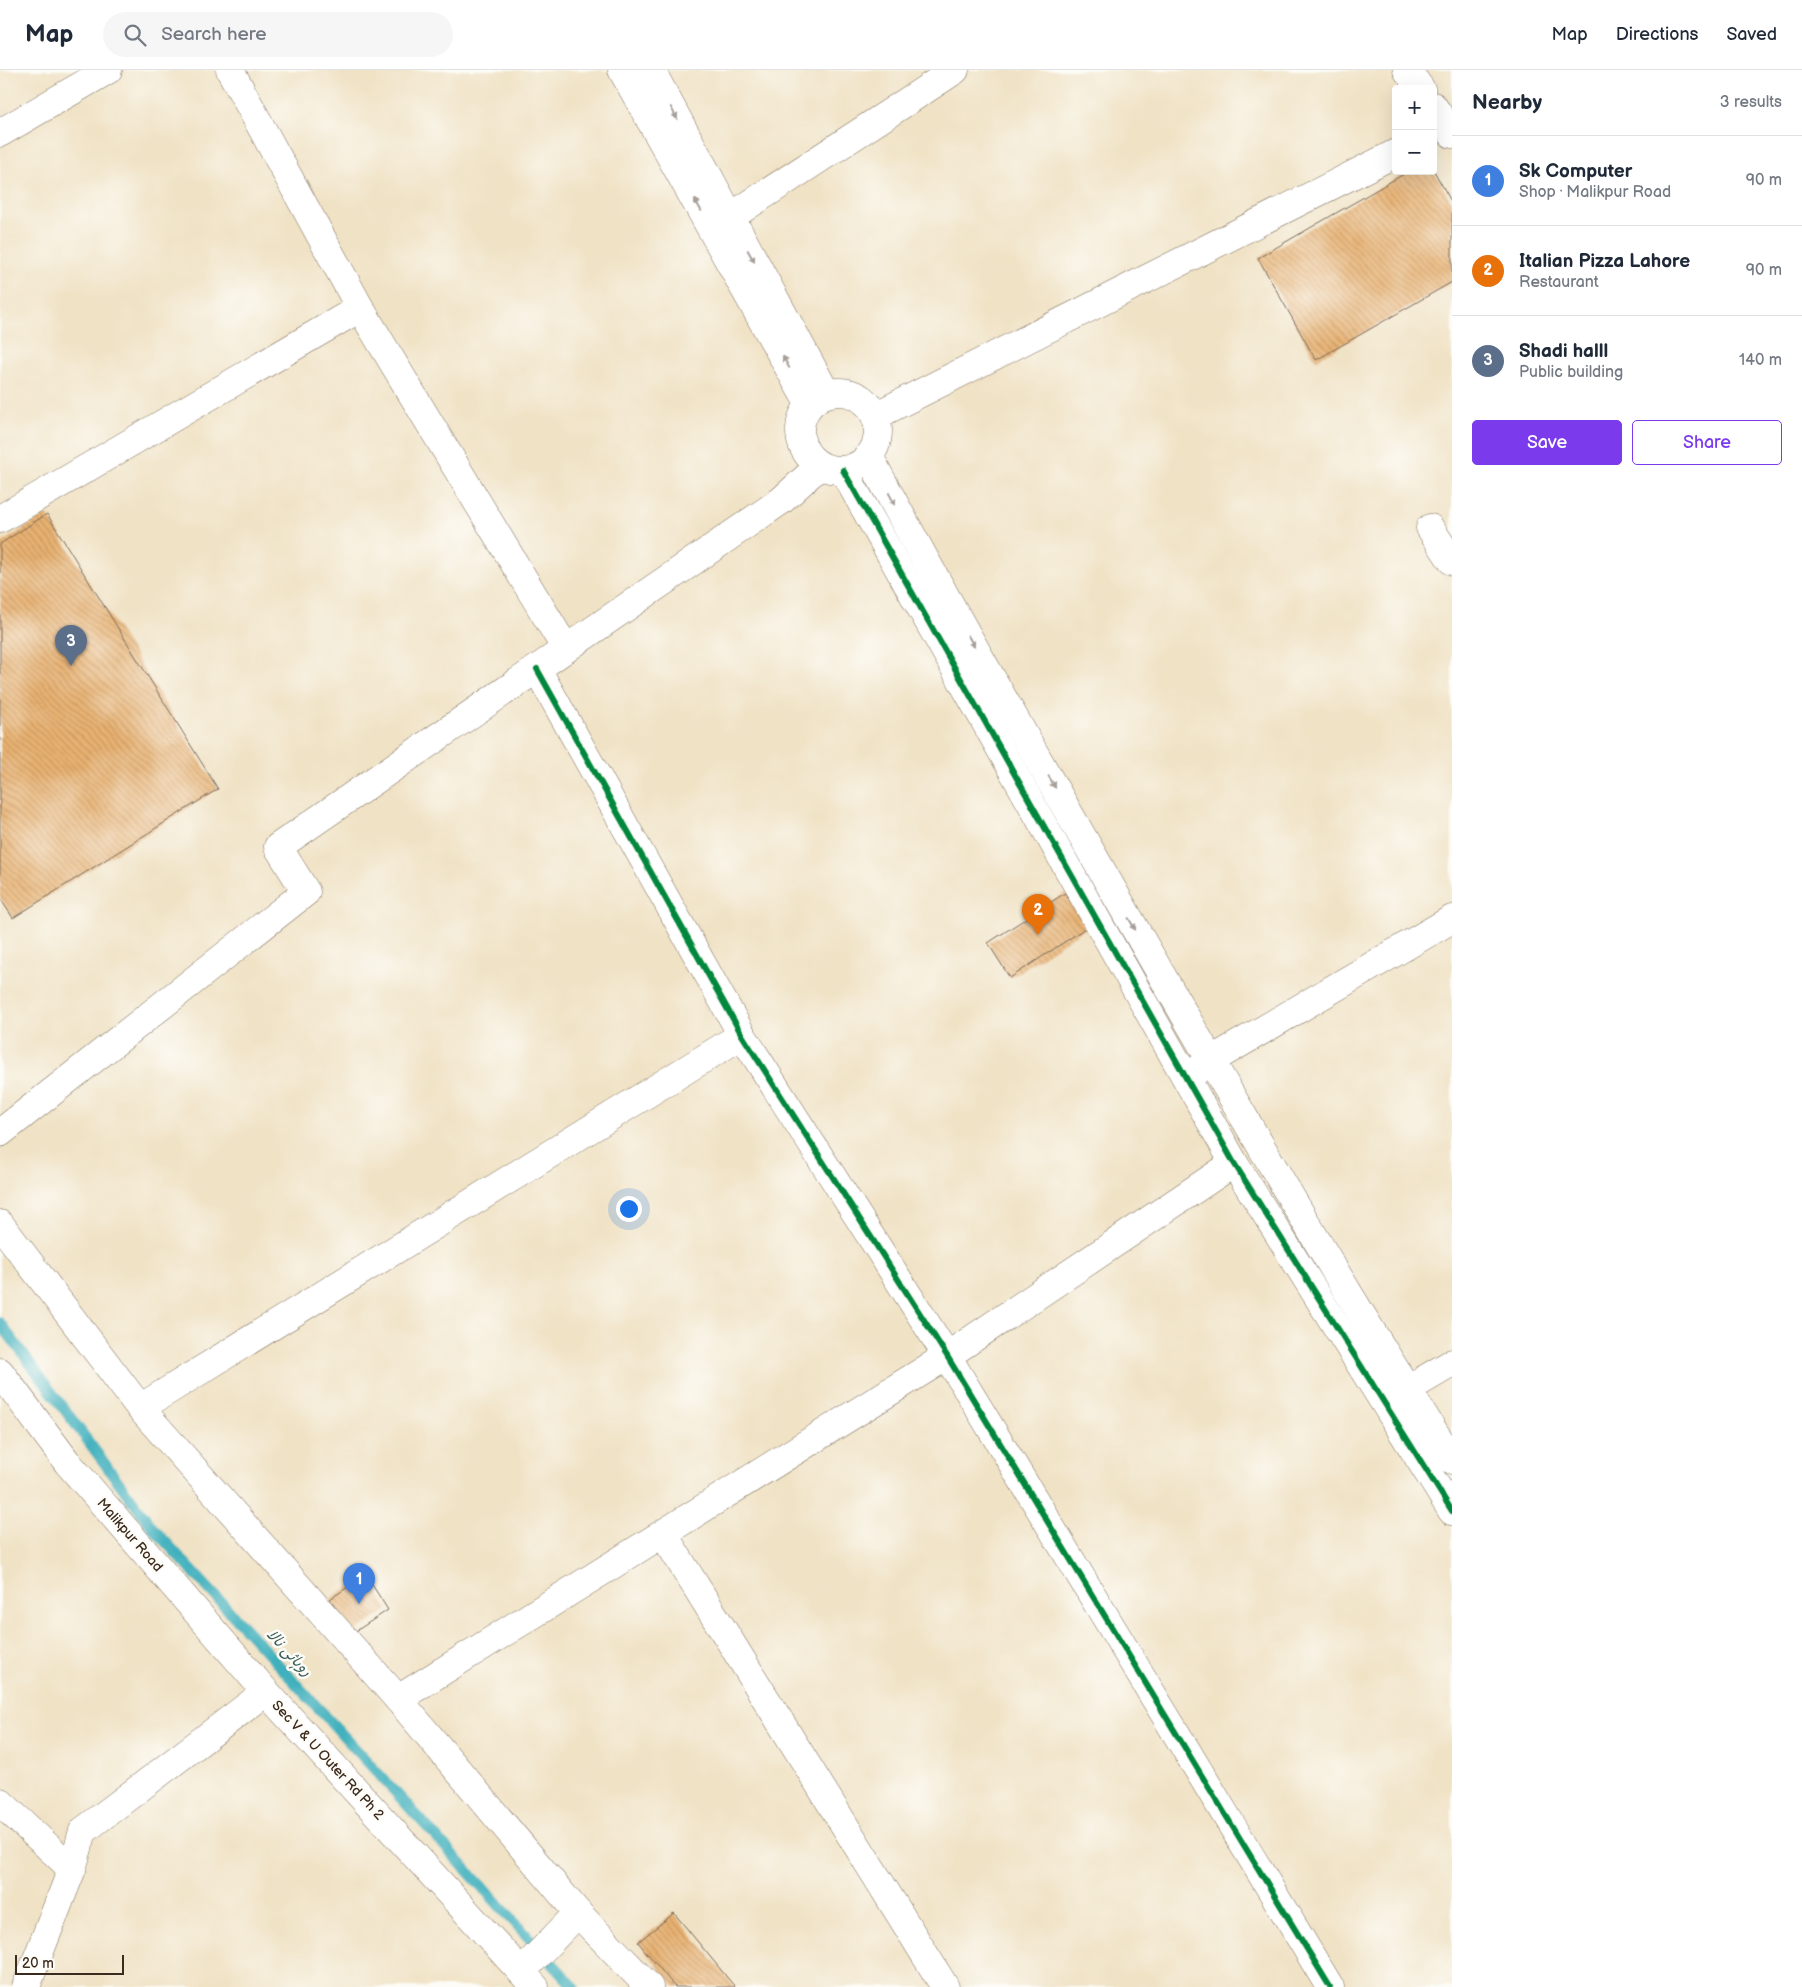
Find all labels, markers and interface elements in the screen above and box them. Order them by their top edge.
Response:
search box [103,12,453,57]
text: Map [25,20,73,49]
icon: search [121,21,149,49]
text: Search here [161,23,267,46]
text: Map [1552,24,1588,45]
text: Directions [1616,24,1698,45]
text: Saved [1726,24,1777,45]
map controls [1392,85,1437,175]
button: + [1392,85,1437,130]
text: Nearby [1472,90,1542,115]
text: 3 results [1720,93,1782,112]
one-way arrow [670,106,678,120]
button: − [1392,130,1437,175]
text: Sk Computer [1519,160,1632,183]
text: 1 [1485,171,1491,190]
text: 90 m [1746,171,1782,190]
text: Shop · Malikpur Road [1519,183,1671,202]
one-way arrow [693,198,702,211]
one-way arrow [747,249,756,262]
text: Italian Pizza Lahore [1519,250,1690,273]
text: 2 [1483,261,1493,280]
text: 90 m [1746,261,1782,280]
text: Restaurant [1519,273,1599,292]
text: Shadi halll [1519,340,1608,363]
text: 3 [1483,351,1493,370]
text: 140 m [1739,351,1782,370]
one-way arrow [781,355,790,368]
text: Public building [1519,363,1623,382]
button: Save [1472,420,1622,465]
button: Share [1632,420,1782,465]
one-way arrow [888,492,896,506]
pin: 3 [55,625,87,666]
one-way arrow [967,635,976,648]
one-way arrow [1047,776,1056,789]
pin: 2 [1022,894,1054,935]
one-way arrow [1128,917,1137,930]
your location [616,1196,642,1222]
street label: Malikpur Road [93,1495,167,1575]
pin: 1 [343,1563,375,1604]
water label: روہائی نالا [261,1625,316,1682]
street label: Sec V & U Outer Rd Ph 2 [268,1697,388,1824]
scale bar [15,1952,124,1975]
text: 20 m [22,1955,54,1972]

